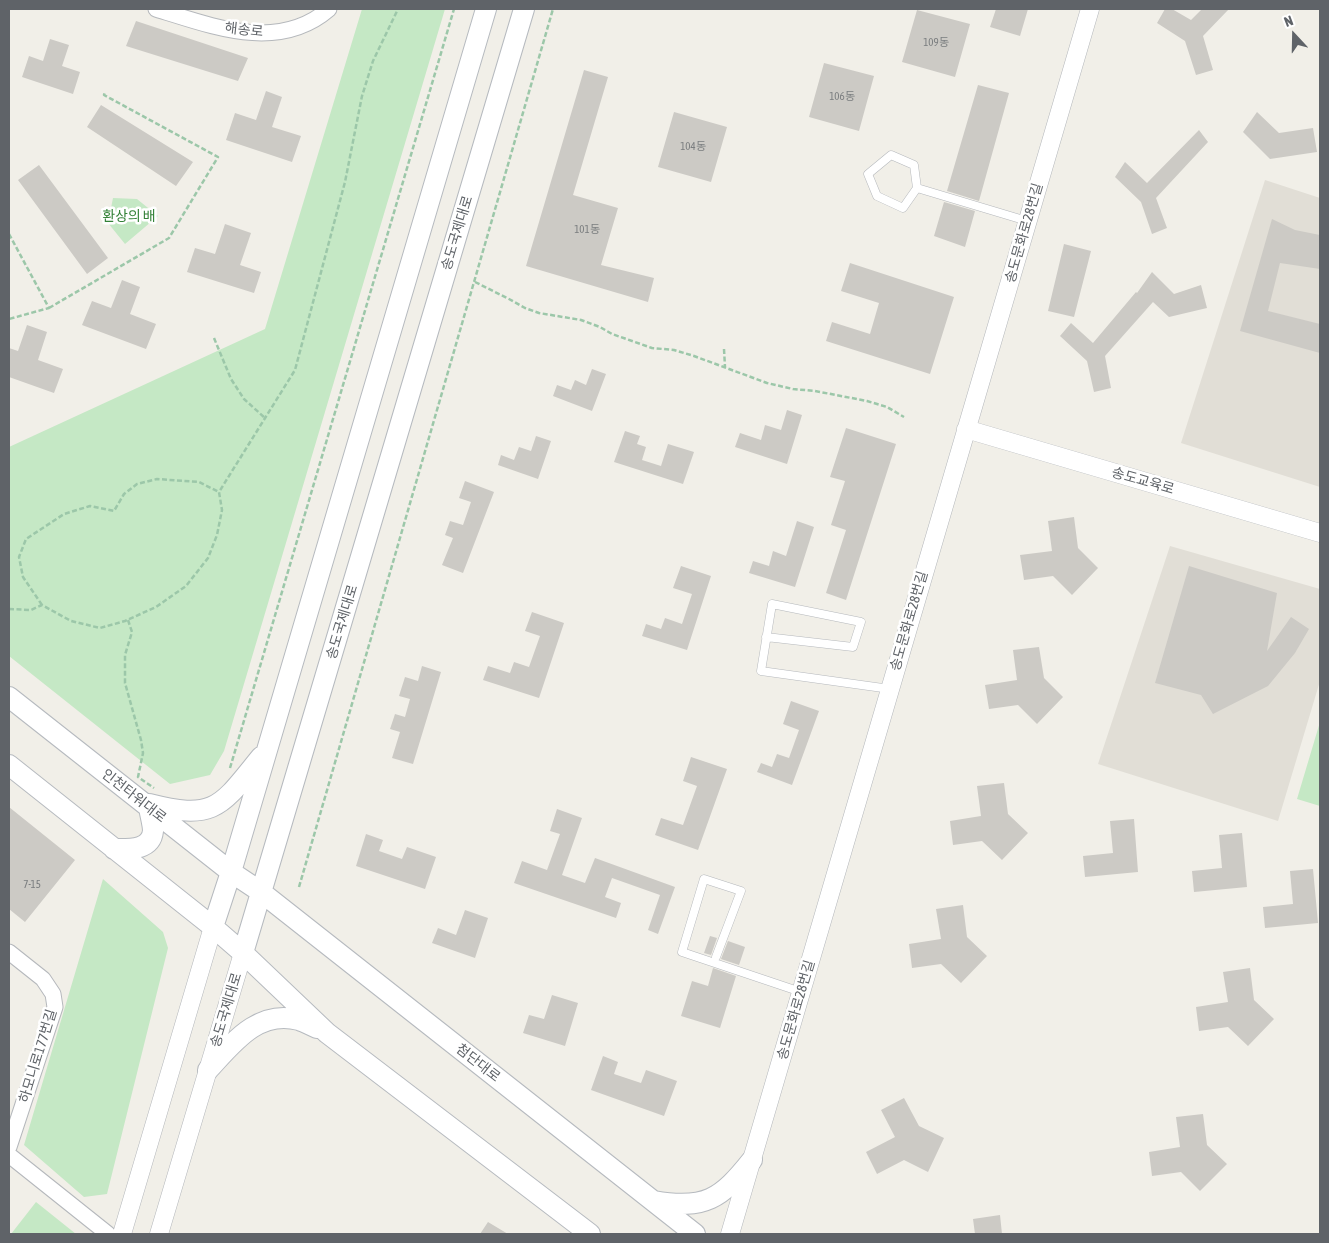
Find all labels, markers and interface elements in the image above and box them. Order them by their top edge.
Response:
north arrow [1269,10,1319,60]
text: N [1282,12,1295,30]
street label: 해송로 [224,20,264,40]
house number: 109동 [923,36,949,50]
house number: 106동 [829,90,855,104]
house number: 104동 [680,140,706,154]
street label: 송도문화로28번길 [1002,181,1046,285]
street label: 송도국제대로 [438,194,476,272]
park label: 환상의 배 [102,209,156,225]
house number: 101동 [574,223,600,237]
street label: 송도교육로 [1110,464,1176,498]
street label: 송도문화로28번길 [887,569,931,673]
street label: 송도국제대로 [323,583,361,661]
street label: 인천타워대로 [98,766,170,826]
house number: 7-15 [23,878,41,892]
street label: 송도문화로28번길 [774,958,818,1062]
street label: 송도국제대로 [207,971,245,1049]
street label: 하모니로177번길 [16,1007,60,1105]
street label: 첨단대로 [453,1041,503,1085]

